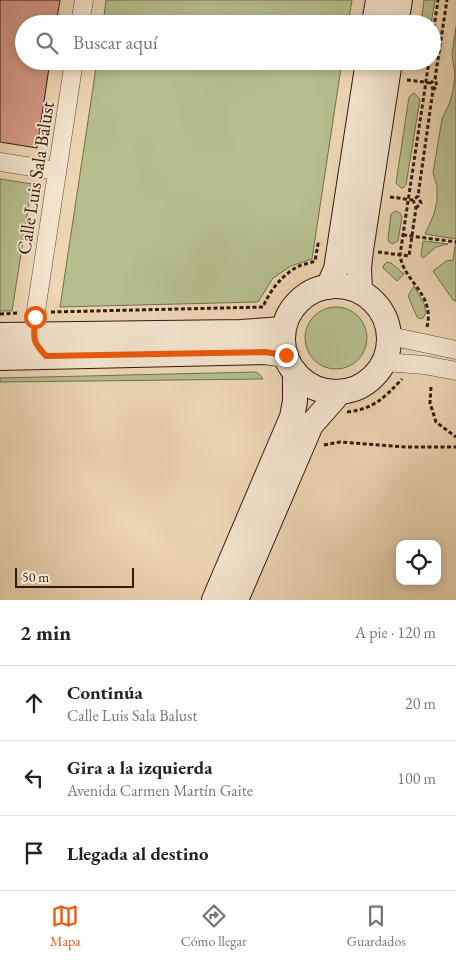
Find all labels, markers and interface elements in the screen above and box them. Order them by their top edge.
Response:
search box [15,15,441,70]
icon: search [33,29,61,57]
text: Buscar aquí [73,30,158,55]
street label: Calle Luis Sala Balust [11,100,60,257]
route start [24,306,47,329]
route end [275,344,298,367]
map controls [396,540,441,585]
button: locate [396,540,441,585]
scale bar [15,565,134,588]
text: 50 m [22,568,49,586]
text: 2 min [20,619,71,646]
text: A pie · 120 m [355,622,436,643]
text: Continúa [67,680,143,705]
icon: ahead [20,689,48,717]
text: 20 m [405,693,436,714]
text: Calle Luis Sala Balust [67,705,197,726]
text: Gira a la izquierda [67,755,213,780]
icon: left [20,764,48,792]
text: 100 m [397,768,436,789]
text: Avenida Carmen Martín Gaite [67,780,253,801]
icon: arrive [20,839,48,867]
text: Llegada al destino [67,841,209,866]
tab: Mapa [50,902,81,950]
tab: Cómo llegar [181,902,247,950]
tab: Guardados [347,902,406,950]

